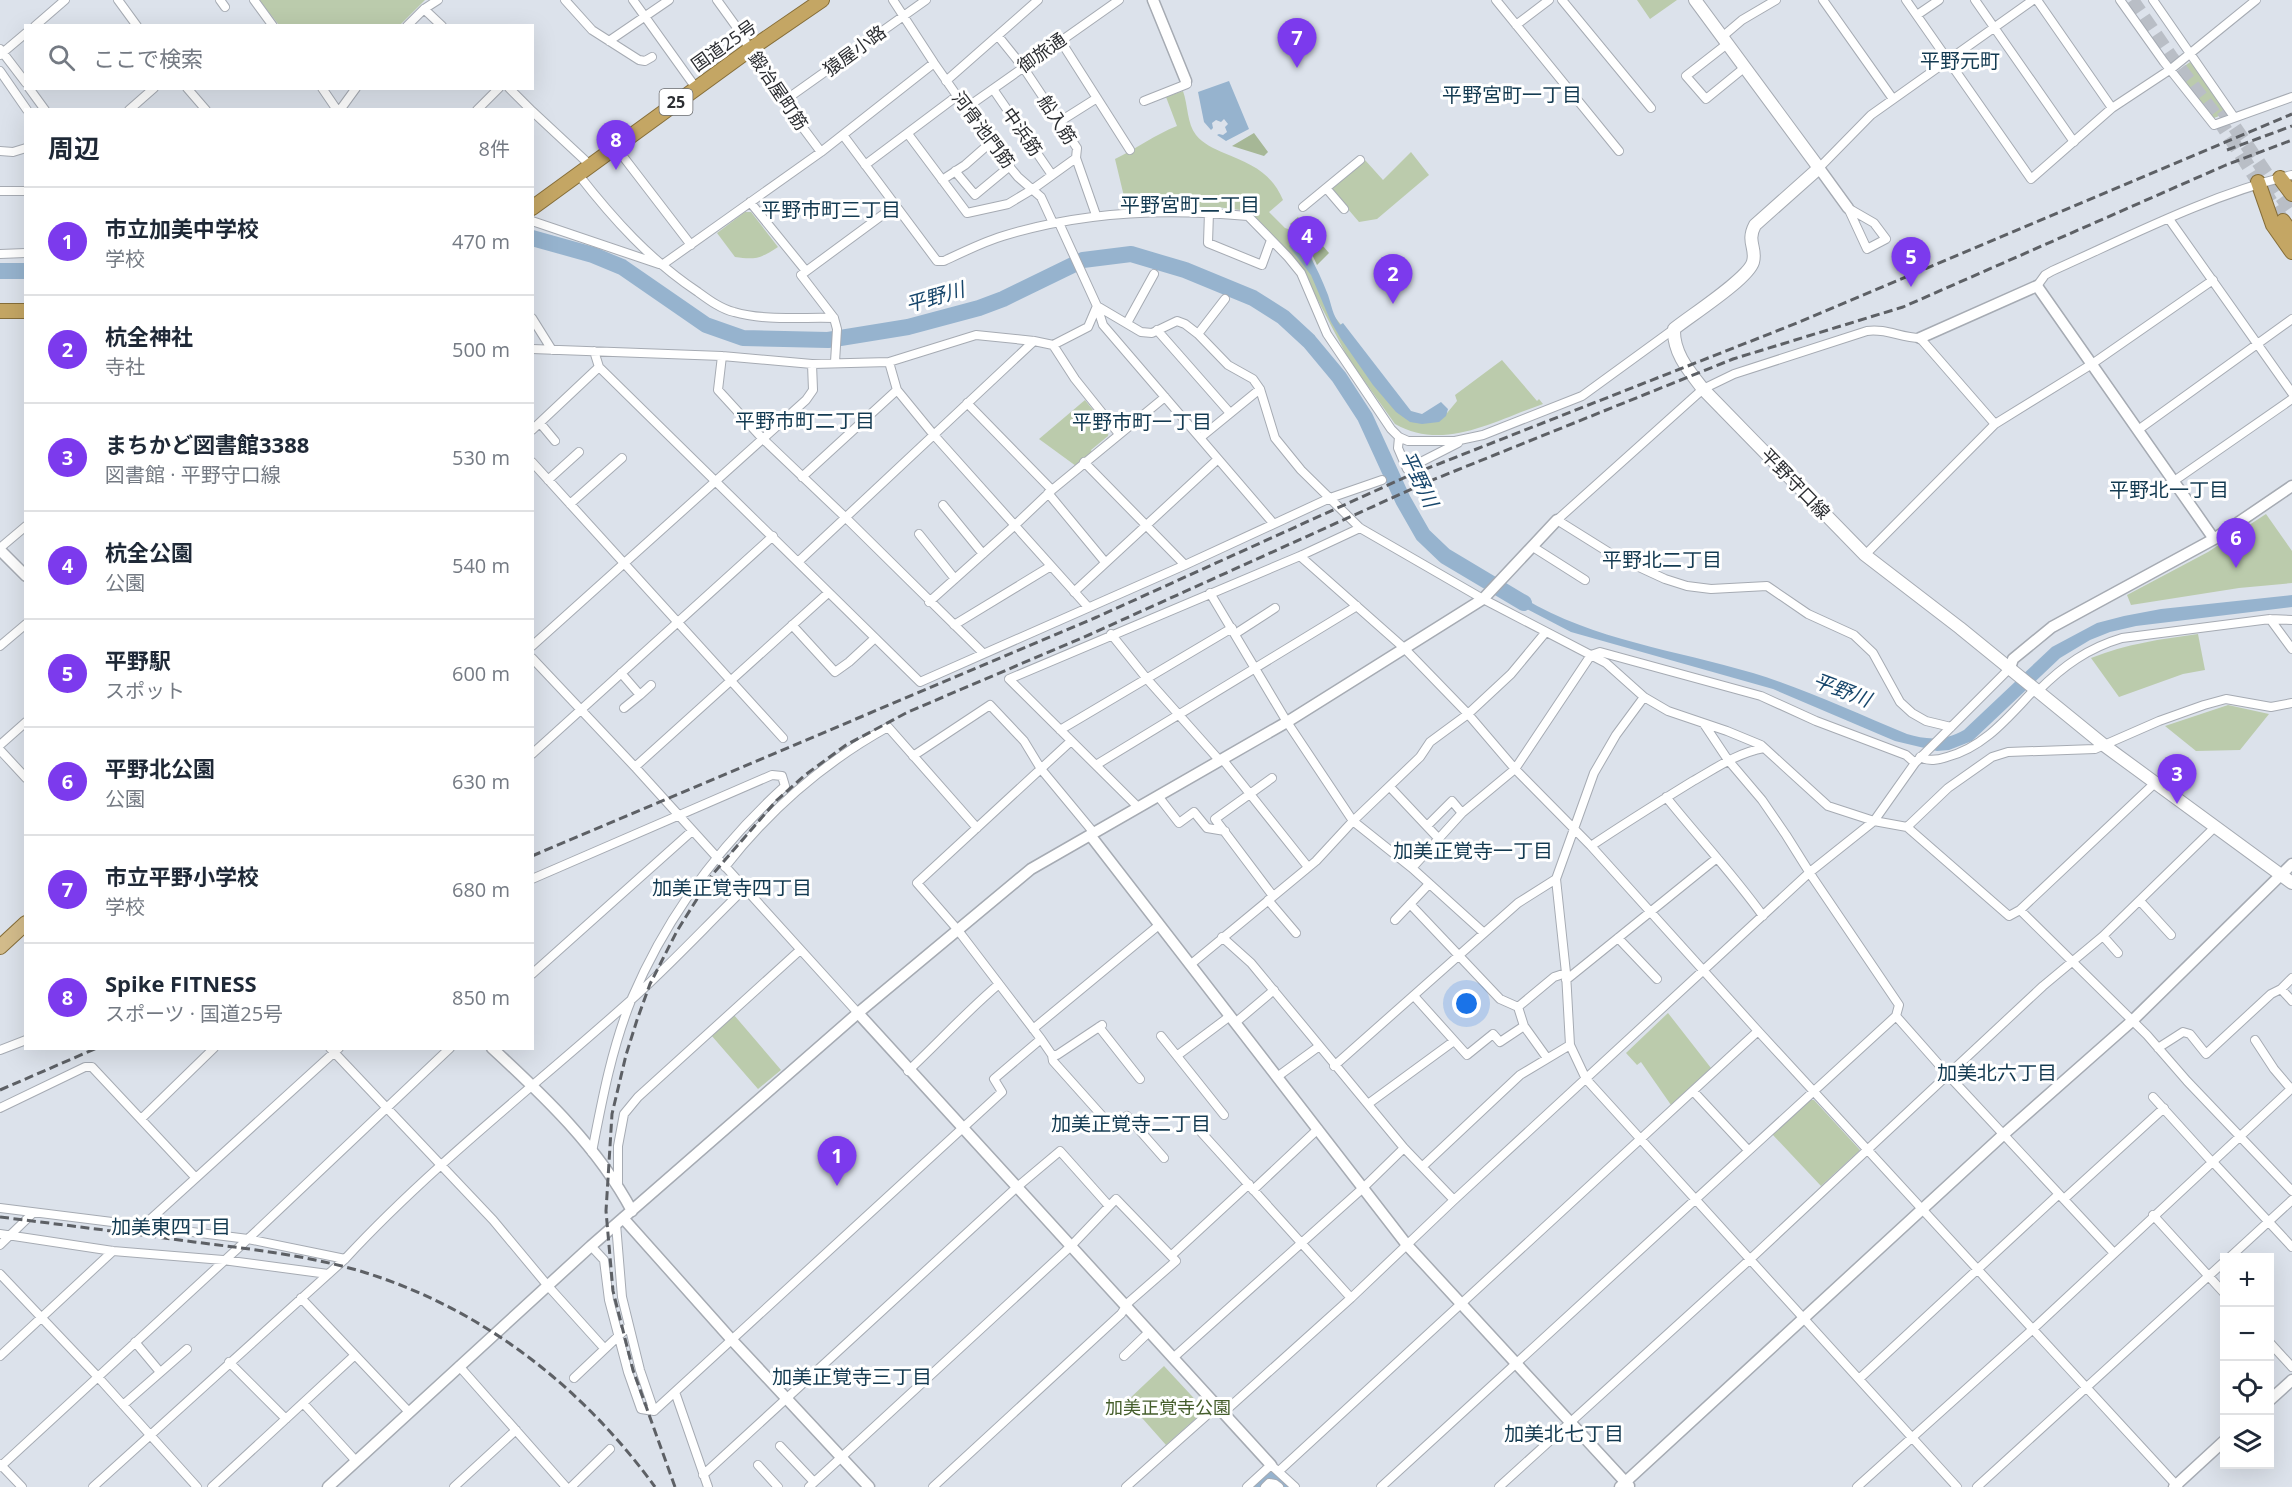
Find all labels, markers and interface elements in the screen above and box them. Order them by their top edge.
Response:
street label: 国道25号 [686,14,761,76]
street label: 猿屋小路 [818,19,891,81]
pin: 7 [1278,19,1316,68]
search box [24,24,534,90]
street label: 御旅通 [1012,27,1070,77]
icon: search [45,41,78,74]
text: ここで検索 [93,43,203,73]
street label: 鍛冶屋町筋 [744,46,814,134]
district label: 平野元町 [1920,47,2000,74]
district label: 平野宮町一丁目 [1442,81,1582,108]
street label: 河骨池門筋 [947,86,1020,173]
road number: 25 [660,89,692,115]
street label: 船入筋 [1033,90,1083,149]
street label: 中浜筋 [998,102,1048,160]
pin: 8 [596,120,636,170]
text: 周辺 [48,130,100,166]
text: 8件 [479,135,510,162]
district label: 平野宮町二丁目 [1120,191,1260,218]
district label: 平野市町三丁目 [761,196,901,223]
text: 市立加美中学校 [105,213,259,243]
pin: 4 [1288,216,1326,266]
text: 1 [62,228,73,255]
text: 470 m [452,228,510,255]
pin: 5 [1892,238,1930,287]
text: 学校 [105,245,145,272]
pin: 2 [1374,254,1412,304]
water label: 平野川 [902,275,969,318]
text: 杭全神社 [105,321,193,351]
text: 2 [62,336,73,363]
text: 500 m [452,336,510,363]
text: 寺社 [105,353,145,380]
district label: 平野市町二丁目 [735,407,875,434]
district label: 平野市町一丁目 [1072,408,1212,435]
text: まちかど図書館3388 [105,429,309,459]
street label: 平野守口線 [1756,443,1836,524]
text: 3 [62,444,73,471]
text: 530 m [452,444,510,471]
water label: 平野川 [1394,446,1446,513]
text: 図書館 · 平野守口線 [105,461,281,488]
district label: 平野北一丁目 [2109,476,2229,503]
pin: 6 [2216,518,2256,568]
text: 杭全公園 [105,537,193,567]
district label: 平野北二丁目 [1602,546,1722,573]
text: 4 [62,552,73,579]
text: 540 m [452,552,510,579]
text: 公園 [105,569,145,596]
text: 平野駅 [105,645,171,675]
text: 5 [62,660,73,687]
text: 600 m [452,660,510,687]
water label: 平野川 [1809,666,1877,714]
text: スポット [105,677,185,704]
text: 平野北公園 [105,753,215,783]
pin: 3 [2158,754,2196,804]
text: 6 [62,768,73,795]
text: 630 m [452,768,510,795]
text: 公園 [105,785,145,812]
district label: 加美正覚寺一丁目 [1393,837,1553,864]
text: 市立平野小学校 [105,861,259,891]
district label: 加美正覚寺四丁目 [652,874,812,901]
text: 7 [62,876,73,903]
text: 680 m [452,876,510,903]
text: 学校 [105,893,145,920]
text: Spike FITNESS [105,968,257,998]
text: 8 [62,984,73,1011]
text: 850 m [452,984,510,1011]
your location [1452,989,1481,1018]
text: スポーツ · 国道25号 [105,1000,283,1027]
district label: 加美北六丁目 [1937,1059,2057,1086]
district label: 加美正覚寺二丁目 [1051,1110,1211,1137]
pin: 1 [818,1136,856,1186]
district label: 加美東四丁目 [111,1213,231,1240]
map controls [2220,1253,2274,1469]
button: + [2220,1253,2274,1307]
button: − [2220,1307,2274,1361]
button: locate [2220,1361,2274,1415]
district label: 加美正覚寺三丁目 [772,1363,932,1390]
park label: 加美正覚寺公園 [1105,1395,1231,1419]
button: layers [2220,1415,2274,1469]
district label: 加美北七丁目 [1504,1420,1624,1447]

